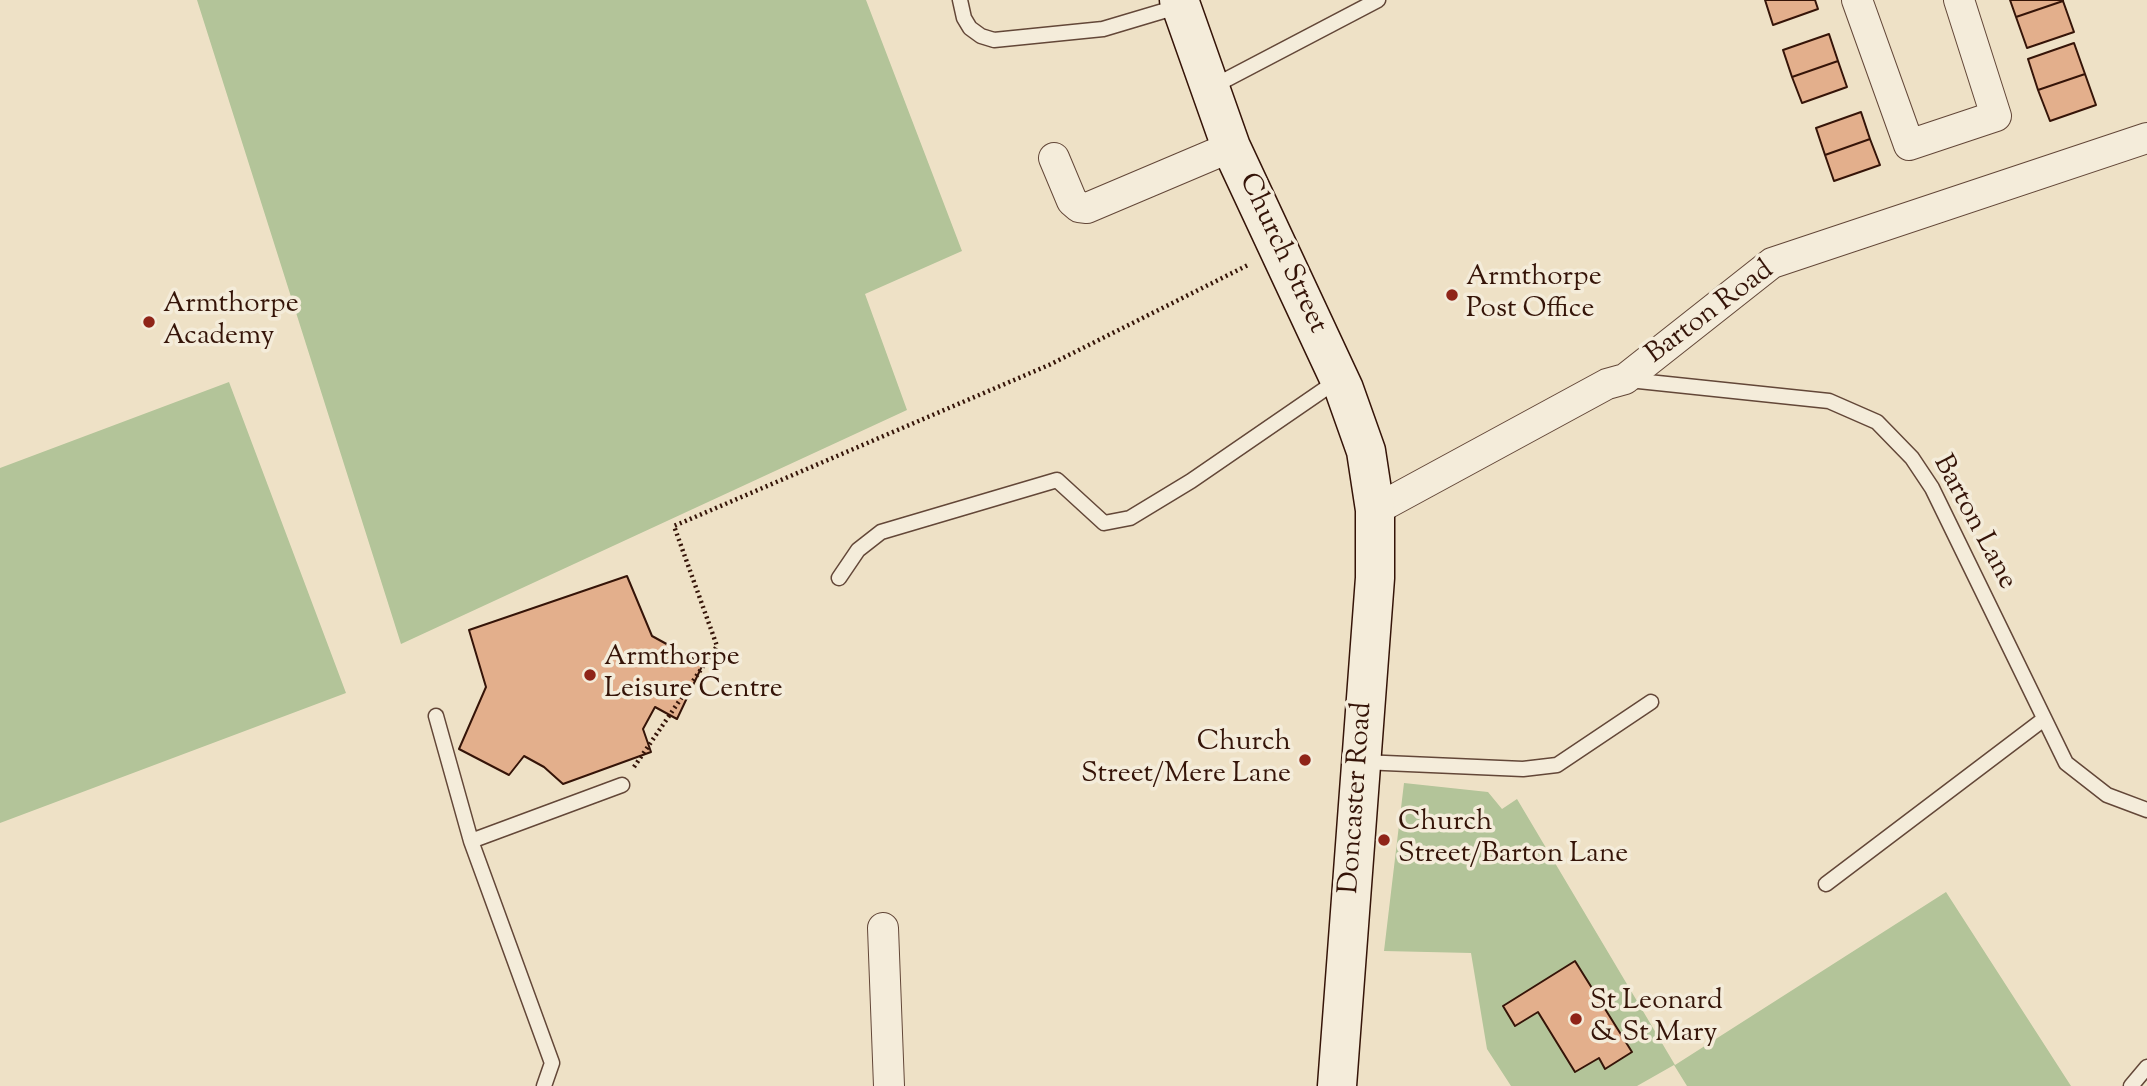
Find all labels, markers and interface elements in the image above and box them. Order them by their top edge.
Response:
street label: Church Street [1229,169,1333,339]
street label: Barton Road [1641,255,1781,373]
place label: Armthorpe Post Office [1466,262,1602,328]
marker: Armthorpe Post Office [1444,287,1460,303]
place label: Armthorpe Academy [163,289,299,355]
marker: Armthorpe Academy [141,314,157,330]
street label: Barton Lane [1924,450,2022,596]
place label: Armthorpe Leisure Centre [604,642,783,708]
marker: Armthorpe Leisure Centre [582,667,598,683]
street label: Doncaster Road [1335,701,1381,895]
place label: Church Street/Mere Lane [1081,727,1291,793]
marker: Church Street/Mere Lane [1297,752,1313,768]
place label: Church Street/Barton Lane [1398,807,1628,873]
marker: Church Street/Barton Lane [1376,832,1392,848]
place label: St Leonard & St Mary [1590,986,1723,1052]
marker: St Leonard & St Mary [1568,1011,1584,1027]

